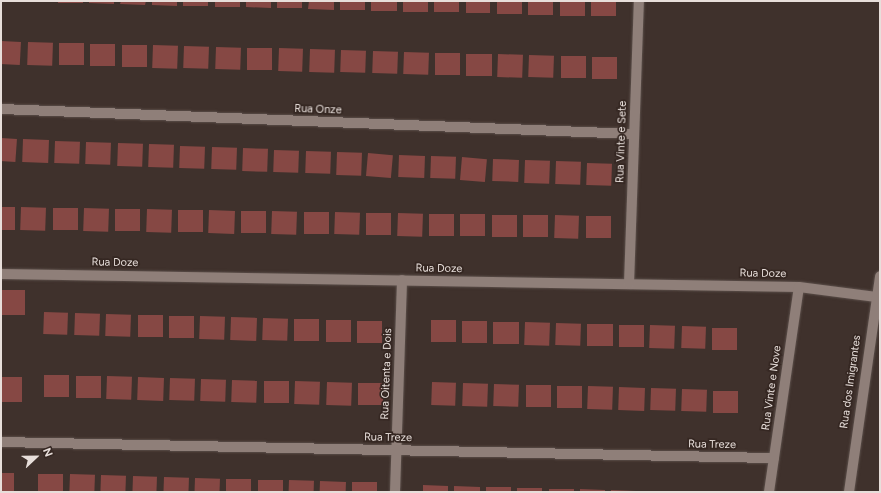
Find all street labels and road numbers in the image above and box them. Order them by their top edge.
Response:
street label: Rua Vinte e Sete [614,101,630,183]
street label: Rua Onze [294,103,342,117]
street label: Rua Doze [92,256,138,270]
street label: Rua Doze [416,262,462,276]
street label: Rua Doze [740,267,786,281]
street label: Rua Oitenta e Dois [379,328,395,420]
street label: Rua dos Imigrantes [838,334,864,430]
street label: Rua Vinte e Nove [760,345,784,431]
street label: Rua Treze [364,431,412,445]
street label: Rua Treze [688,438,736,452]

